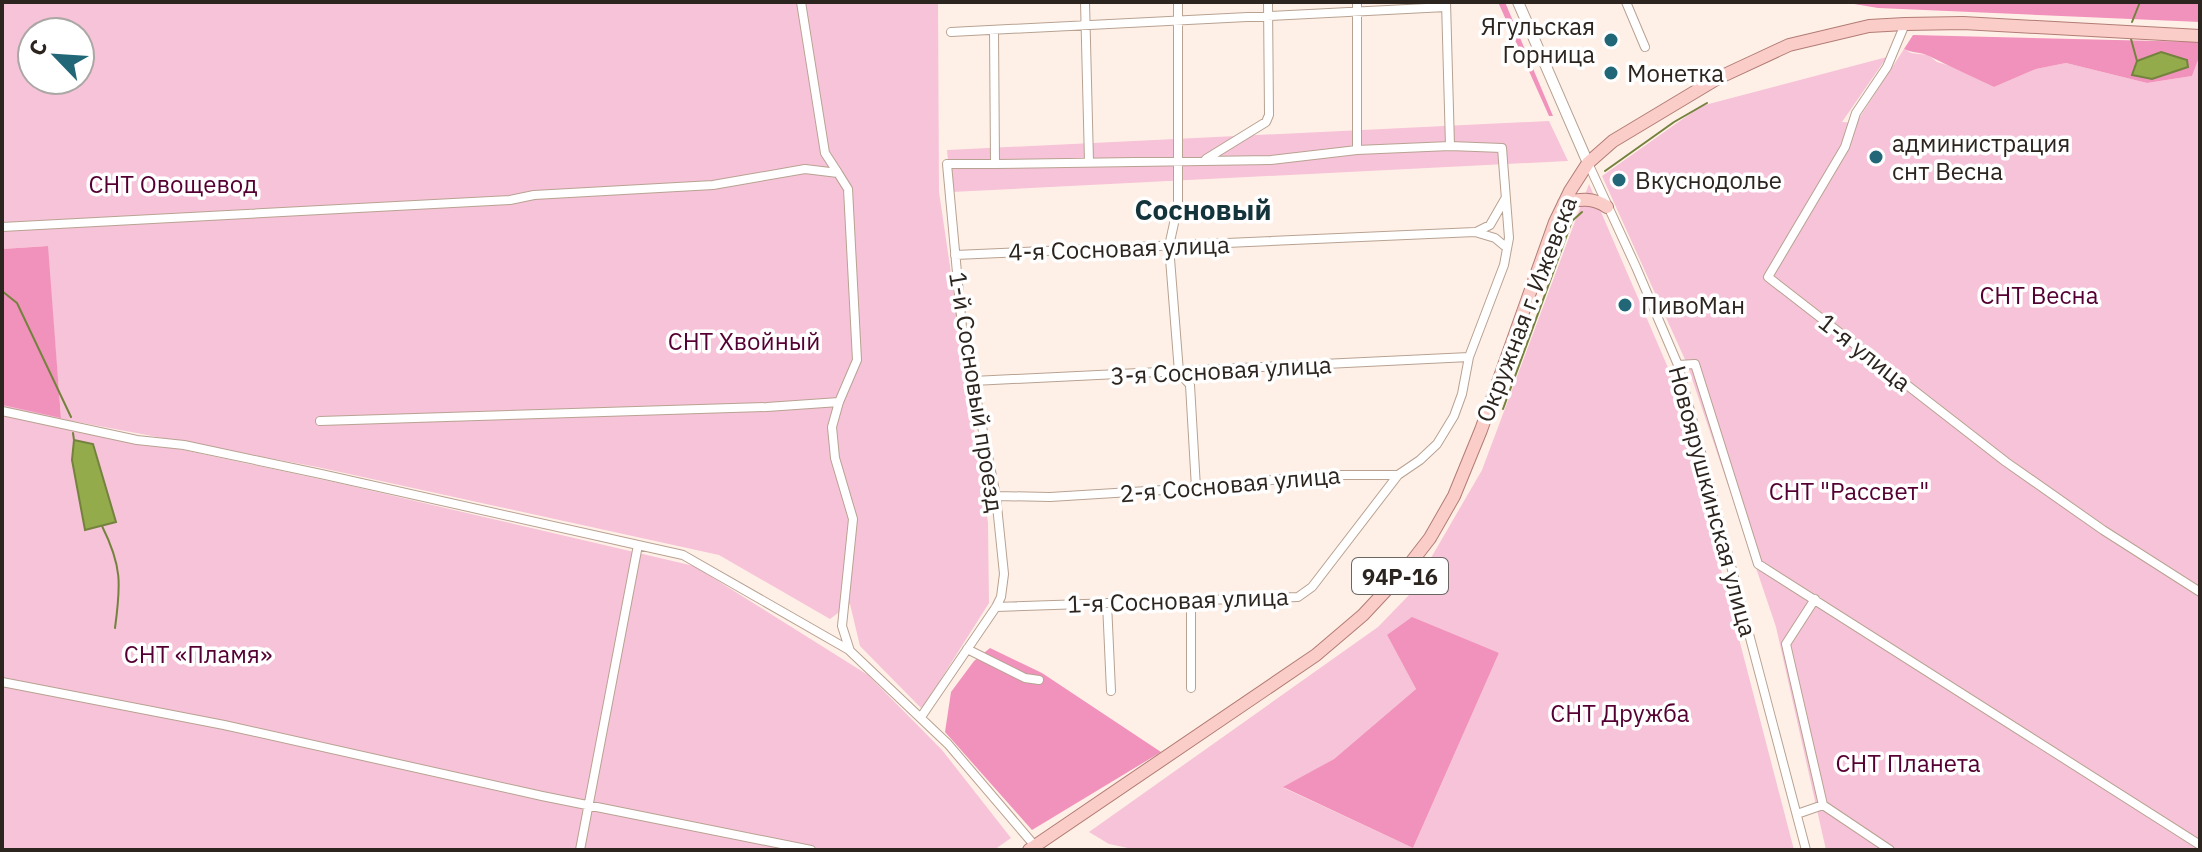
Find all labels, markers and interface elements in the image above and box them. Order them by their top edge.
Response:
place label: Ягульская Горница [1481,10,1595,70]
north arrow [16,16,96,96]
marker: Ягульская Горница [1602,31,1620,49]
text: С [21,35,54,60]
place label: Монетка [1627,57,1724,89]
marker: Монетка [1602,64,1620,82]
place label: администрация снт Весна [1892,127,2070,187]
marker: администрация снт Весна [1867,148,1885,166]
place label: Вкуснодолье [1635,164,1782,196]
park label: СНТ Овощевод [88,168,258,200]
marker: Вкуснодолье [1610,171,1628,189]
district label: Сосновый [1134,191,1272,228]
street label: Окружная г. Ижевска [1468,191,1584,427]
street label: 4-я Сосновая улица [1008,228,1230,268]
street label: 1-й Сосновый проезд [942,270,1012,514]
park label: СНТ Весна [1979,279,2099,311]
place label: ПивоМан [1641,289,1745,321]
marker: ПивоМан [1616,296,1634,314]
street label: 1-я улица [1812,306,1918,398]
park label: СНТ Хвойный [668,325,820,357]
street label: 3-я Сосновая улица [1110,348,1333,392]
street label: Новоярушкинская улица [1661,362,1765,640]
street label: 2-я Сосновая улица [1118,458,1342,510]
park label: СНТ "Рассвет" [1769,475,1929,507]
road number: 94Р-16 [1352,558,1448,594]
street label: 1-я Сосновая улица [1067,580,1289,620]
park label: СНТ «Пламя» [124,638,272,670]
park label: СНТ Дружба [1550,697,1690,729]
park label: СНТ Планета [1835,747,1981,779]

